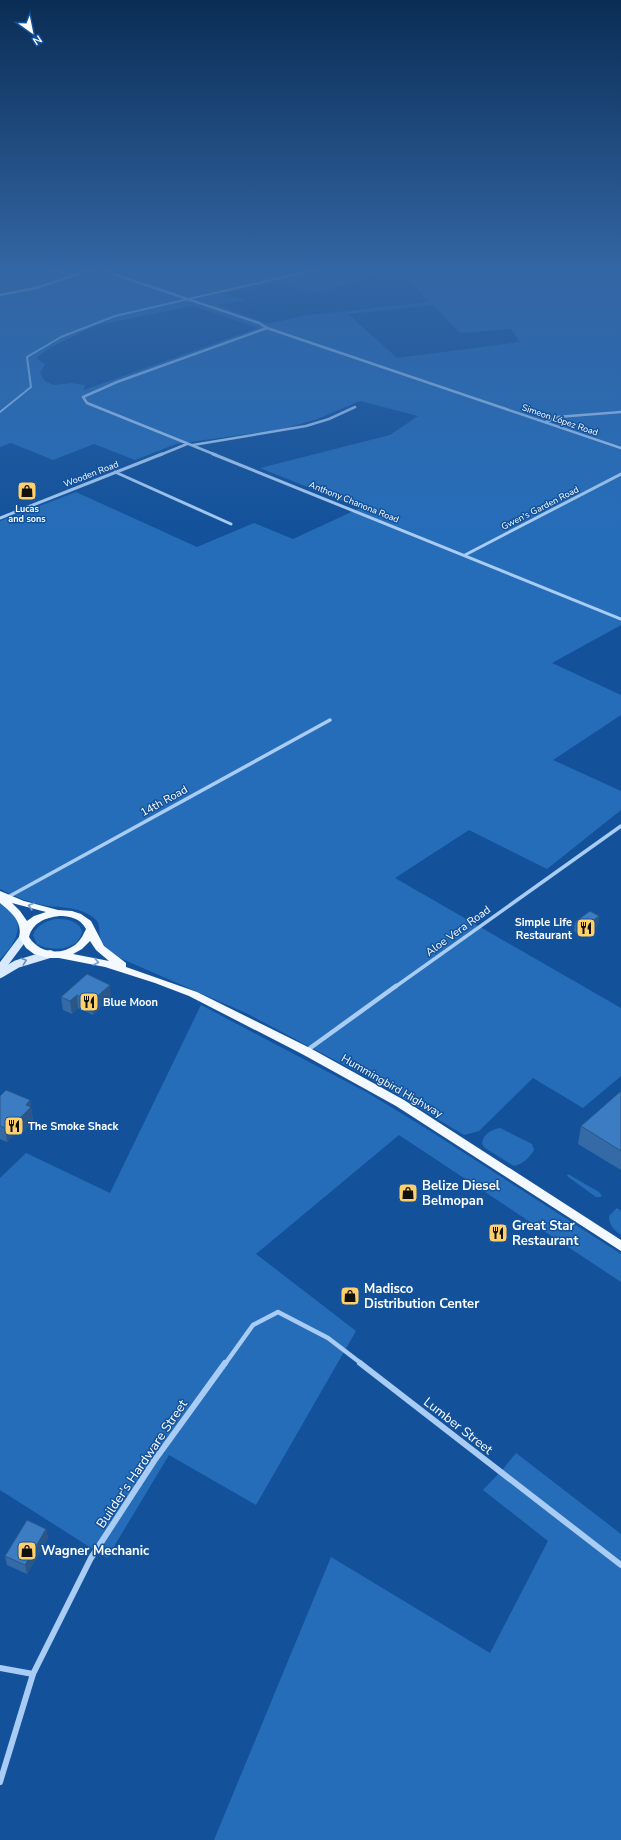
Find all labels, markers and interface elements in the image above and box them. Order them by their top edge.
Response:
north arrow [12,12,52,52]
text: N [30,31,45,48]
street label: Simeon López Road [520,401,600,439]
street label: Wooden Road [62,458,120,490]
street label: Anthony Chanona Road [307,478,401,526]
shop icon: Lucas and sons [16,480,38,502]
street label: Gwen's Garden Road [499,483,581,533]
place label: Lucas and sons [8,503,46,525]
street label: 14th Road [138,782,190,820]
one-way arrow [28,902,35,911]
street label: Aloe Vera Road [422,902,494,960]
place label: Simple Life Restaurant [515,915,573,943]
restaurant icon: Simple Life Restaurant [575,917,597,939]
one-way arrow [92,957,99,965]
one-way arrow [20,958,27,966]
restaurant icon: Blue Moon [78,991,100,1013]
place label: Blue Moon [103,995,158,1010]
street label: Hummingbird Highway [339,1051,446,1121]
restaurant icon: The Smoke Shack [3,1115,25,1137]
place label: The Smoke Shack [28,1119,119,1134]
place label: Belize Diesel Belmopan [422,1177,501,1210]
shop icon: Belize Diesel Belmopan [397,1182,419,1204]
place label: Great Star Restaurant [512,1217,579,1250]
restaurant icon: Great Star Restaurant [487,1222,509,1244]
place label: Madisco Distribution Center [364,1280,480,1313]
shop icon: Madisco Distribution Center [339,1285,361,1307]
street label: Lumber Street [420,1393,497,1459]
street label: Builder's Hardware Street [92,1396,192,1532]
shop icon: Wagner Mechanic [16,1540,38,1562]
place label: Wagner Mechanic [41,1542,149,1560]

